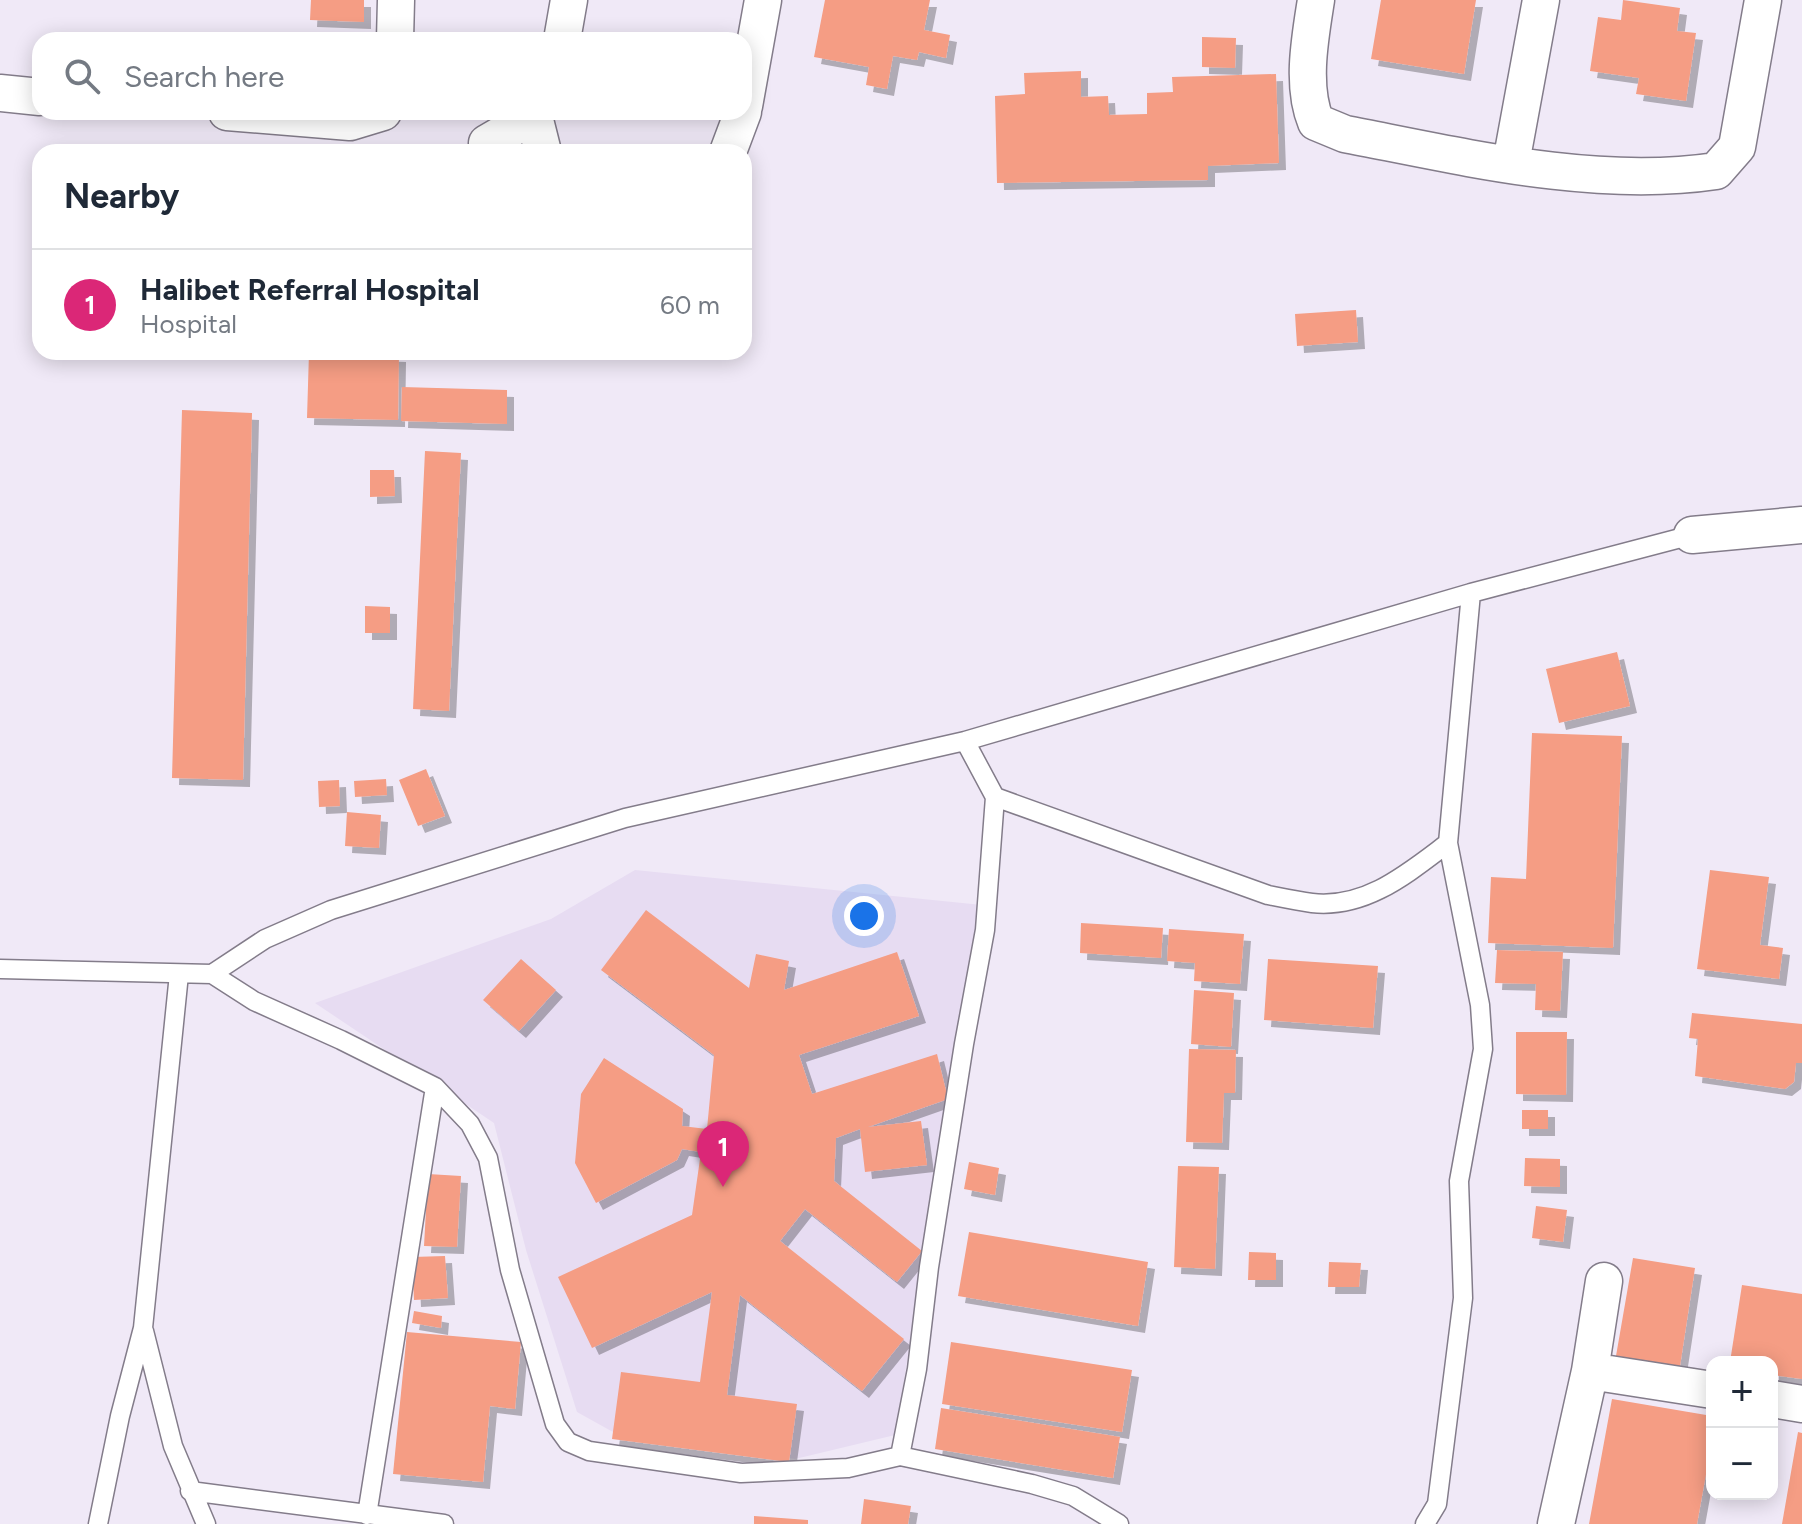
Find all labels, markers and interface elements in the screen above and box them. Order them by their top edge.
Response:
search box [32,32,752,120]
icon: search [60,54,104,98]
text: Search here [124,58,284,95]
text: Nearby [64,176,179,217]
text: Halibet Referral Hospital [140,271,480,308]
text: 1 [85,289,95,321]
text: 60 m [660,289,720,321]
text: Hospital [140,308,237,340]
your location [844,896,884,936]
pin: 1 [697,1121,749,1187]
map controls [1706,1356,1778,1500]
button: + [1706,1356,1778,1428]
button: − [1706,1428,1778,1500]

